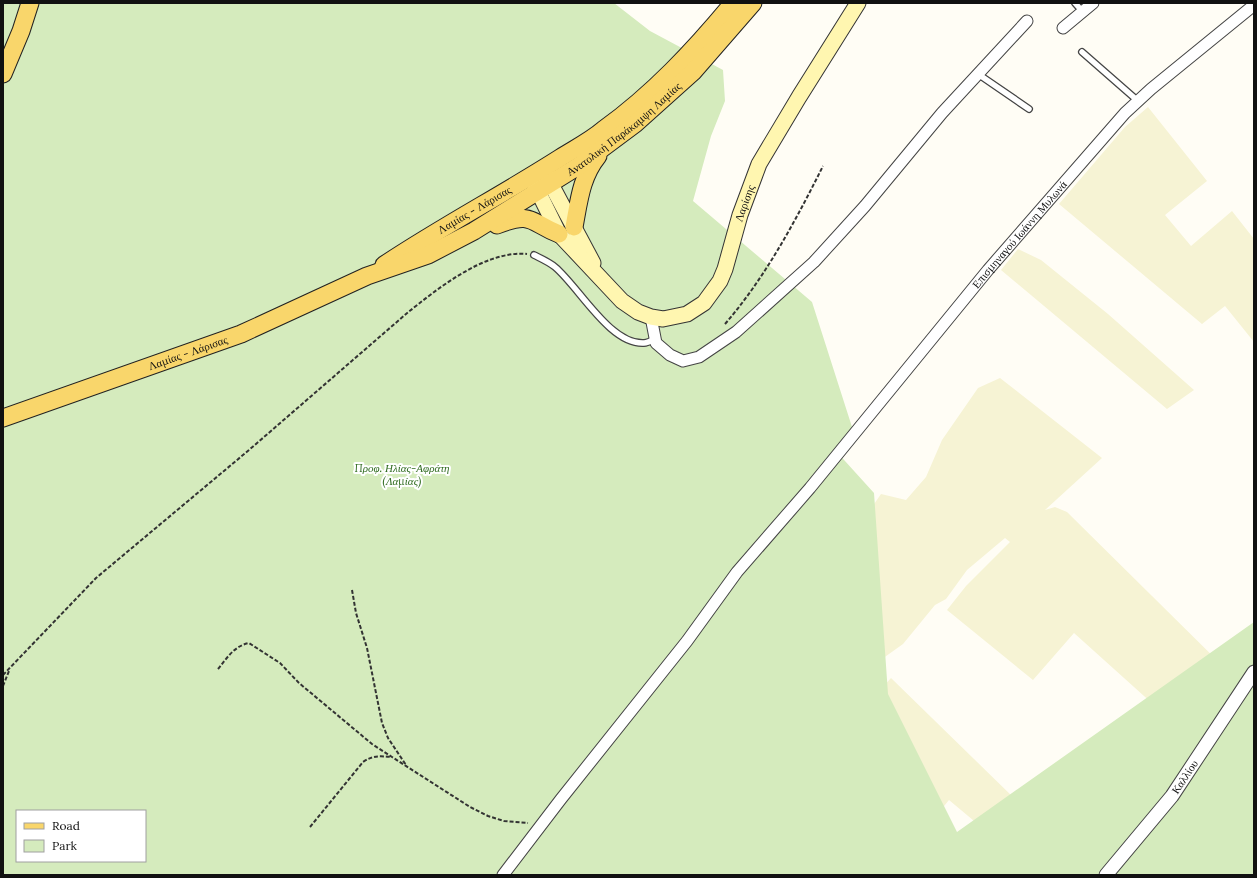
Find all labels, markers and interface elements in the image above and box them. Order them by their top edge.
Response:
street label: Ανατολική Παράκαμψη Λαμίας [564,79,684,179]
street label: Επισμηναγού Ιωάννη Μυλωνά [969,178,1070,291]
street label: Λαμίας - Λάρισας [435,182,514,237]
street label: Λαρίσης [731,182,758,223]
street label: Λαμίας - Λάρισας [146,332,230,373]
park label: Προφ. Ηλίας-Αφράτη (Λαμίας) [354,461,450,489]
street label: Καλλίου [1168,757,1201,796]
legend [16,810,146,862]
text: Road [52,818,80,833]
text: Park [52,838,78,853]

